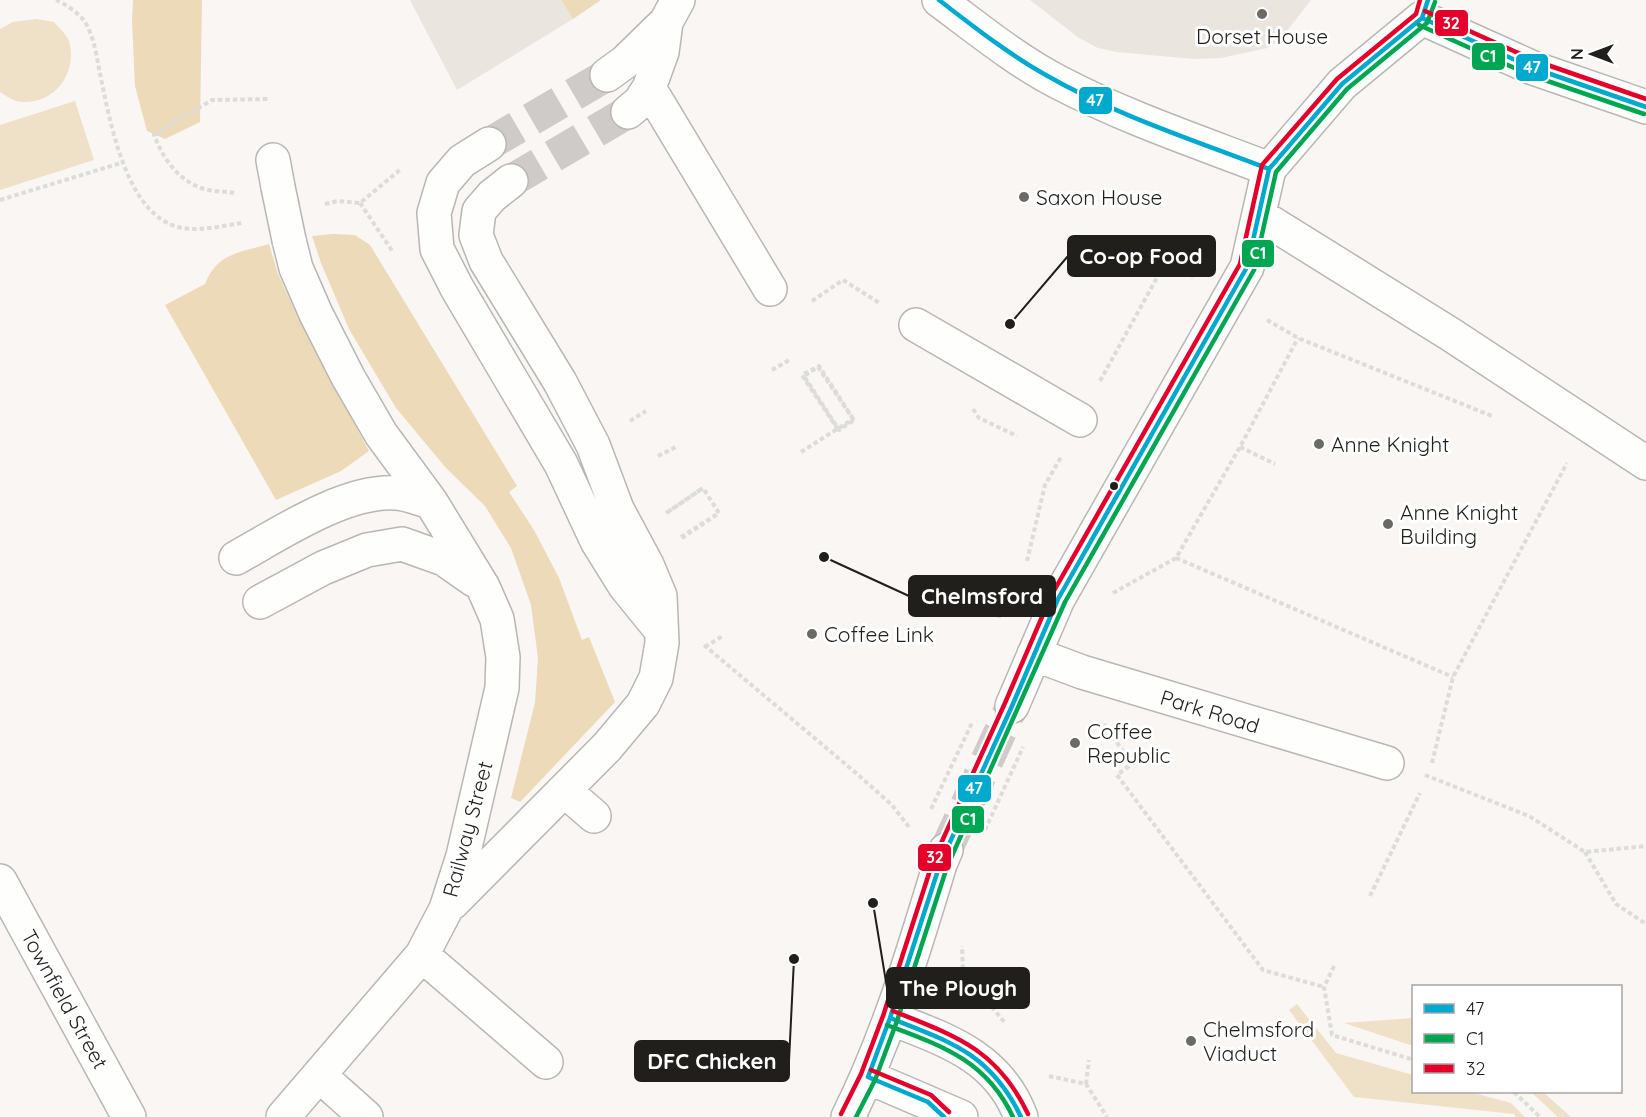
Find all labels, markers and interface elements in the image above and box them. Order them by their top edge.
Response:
marker: Dorset House [1255,7,1269,21]
line badge: 32 [1434,9,1469,37]
text: 32 [1442,13,1460,33]
place label: Dorset House [1196,23,1328,49]
north arrow [1562,24,1622,84]
line badge: C1 [1471,42,1506,71]
text: C1 [1480,46,1496,66]
text: N [1567,48,1587,60]
line badge: 47 [1515,53,1549,82]
text: 47 [1523,57,1541,77]
line badge: 47 [1078,86,1113,115]
text: 47 [1086,90,1104,110]
place label: Saxon House [1036,184,1162,210]
marker: Saxon House [1017,190,1031,204]
callout: Co-op Food [1068,236,1215,276]
line badge: C1 [1241,239,1275,268]
text: Co-op Food [1079,242,1203,270]
text: C1 [1250,243,1266,263]
place label: Anne Knight [1331,431,1449,457]
marker: Anne Knight [1312,437,1326,451]
unlabelled marker [1108,480,1120,492]
place label: Anne Knight Building [1400,499,1518,549]
marker: Anne Knight Building [1381,517,1395,531]
callout: Chelmsford [909,576,1055,616]
text: Chelmsford [921,582,1043,610]
place label: Coffee Link [824,621,934,647]
marker: Coffee Link [805,627,819,641]
street label: Park Road [1157,684,1263,738]
place label: Coffee Republic [1087,718,1171,768]
marker: Coffee Republic [1068,736,1082,750]
street label: Railway Street [436,758,498,900]
line badge: 47 [957,774,992,803]
text: 47 [965,778,983,798]
line badge: C1 [951,805,985,834]
text: C1 [960,809,976,829]
line badge: 32 [917,843,952,872]
text: 32 [926,847,944,867]
street label: Townfield Street [16,925,114,1073]
callout: The Plough [887,968,1029,1008]
text: The Plough [899,974,1017,1002]
legend [1412,985,1622,1093]
text: 47 [1466,997,1484,1020]
place label: Chelmsford Viaduct [1203,1016,1314,1066]
text: C1 [1466,1027,1484,1050]
marker: Chelmsford Viaduct [1184,1034,1198,1048]
callout: DFC Chicken [635,1041,789,1081]
text: DFC Chicken [647,1047,777,1075]
text: 32 [1466,1057,1485,1080]

